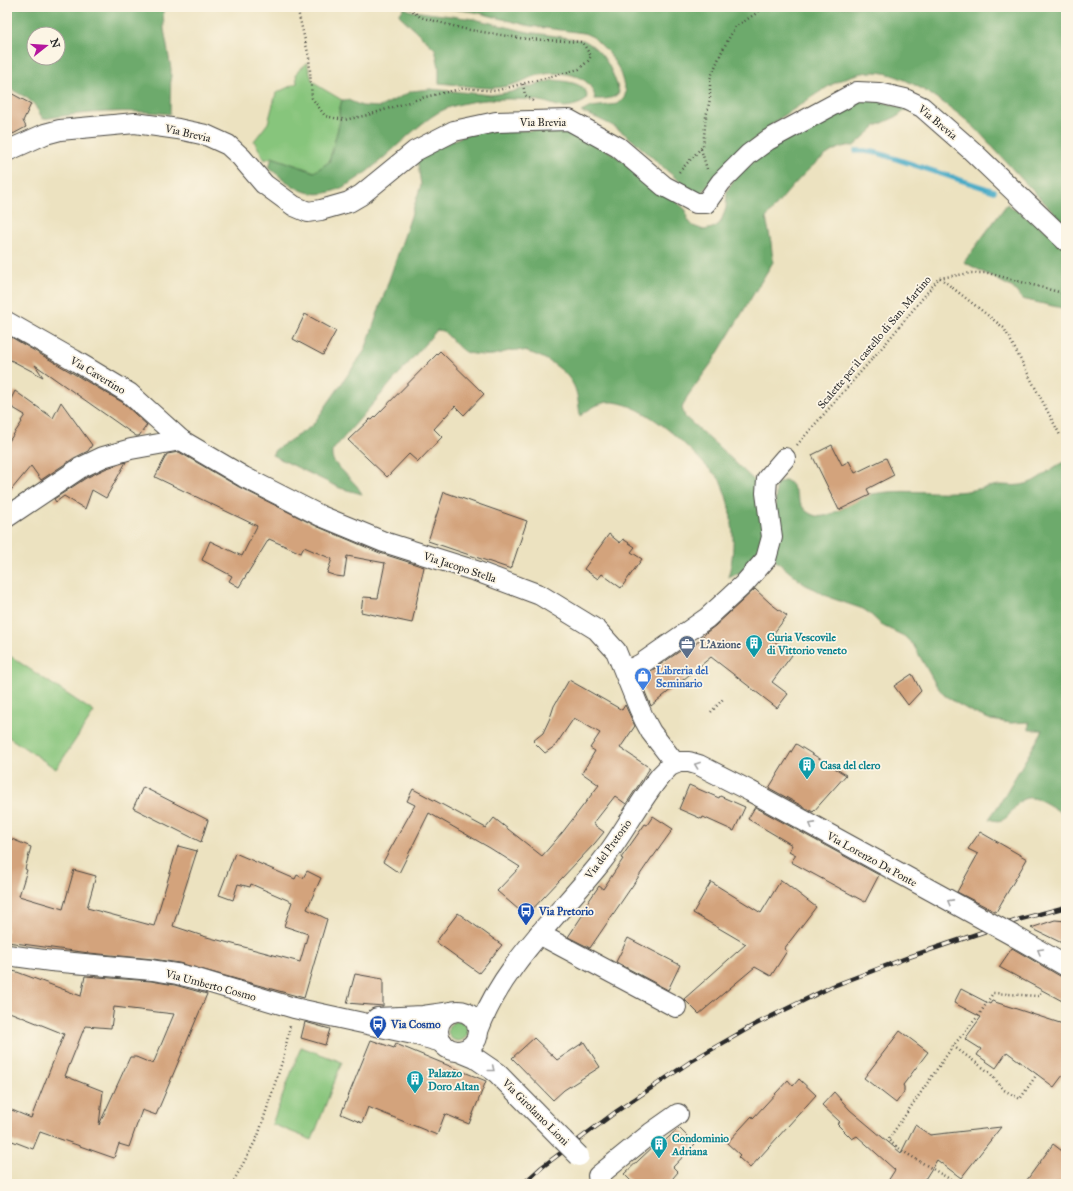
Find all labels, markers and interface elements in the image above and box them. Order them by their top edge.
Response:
north arrow [26,26,66,66]
text: N [48,37,63,50]
street label: Via Brevia [915,102,960,143]
street label: Via Brevia [519,116,567,129]
street label: Via Brevia [163,122,212,145]
street label: Scalette per il castello di San. Martino [815,273,934,411]
street label: Via Cavertino [67,353,128,397]
street label: Via Jacopo Stella [421,549,498,586]
place label: Curia Vescovile di Vittorio veneto [767,631,847,657]
building icon: Curia Vescovile di Vittorio veneto [744,633,764,658]
office icon: L'Azione [677,634,697,659]
place label: L'Azione [700,638,742,651]
place label: Libreria del Seminario [656,664,709,690]
shop icon: Libreria del Seminario [633,666,653,691]
building icon: Casa del clero [797,755,817,780]
place label: Casa del clero [820,759,881,772]
one-way arrow [694,761,701,770]
street label: Via del Pretorio [582,817,635,882]
one-way arrow [809,823,816,830]
street label: Via Lorenzo Da Ponte [824,829,919,890]
one-way arrow [947,899,955,906]
bus stop icon: Via Pretorio [516,901,536,926]
place label: Via Pretorio [538,905,594,918]
one-way arrow [1037,949,1044,956]
street label: Via Umberto Cosmo [163,967,258,1004]
bus stop icon: Via Cosmo [368,1014,388,1039]
place label: Via Cosmo [390,1018,441,1031]
one-way arrow [487,1064,494,1071]
place label: Palazzo Doro Altan [428,1067,479,1093]
building icon: Palazzo Doro Altan [405,1069,425,1094]
street label: Via Girolamo Lioni [499,1076,572,1148]
place label: Condominio Adriana [671,1132,729,1158]
building icon: Condominio Adriana [649,1134,669,1159]

